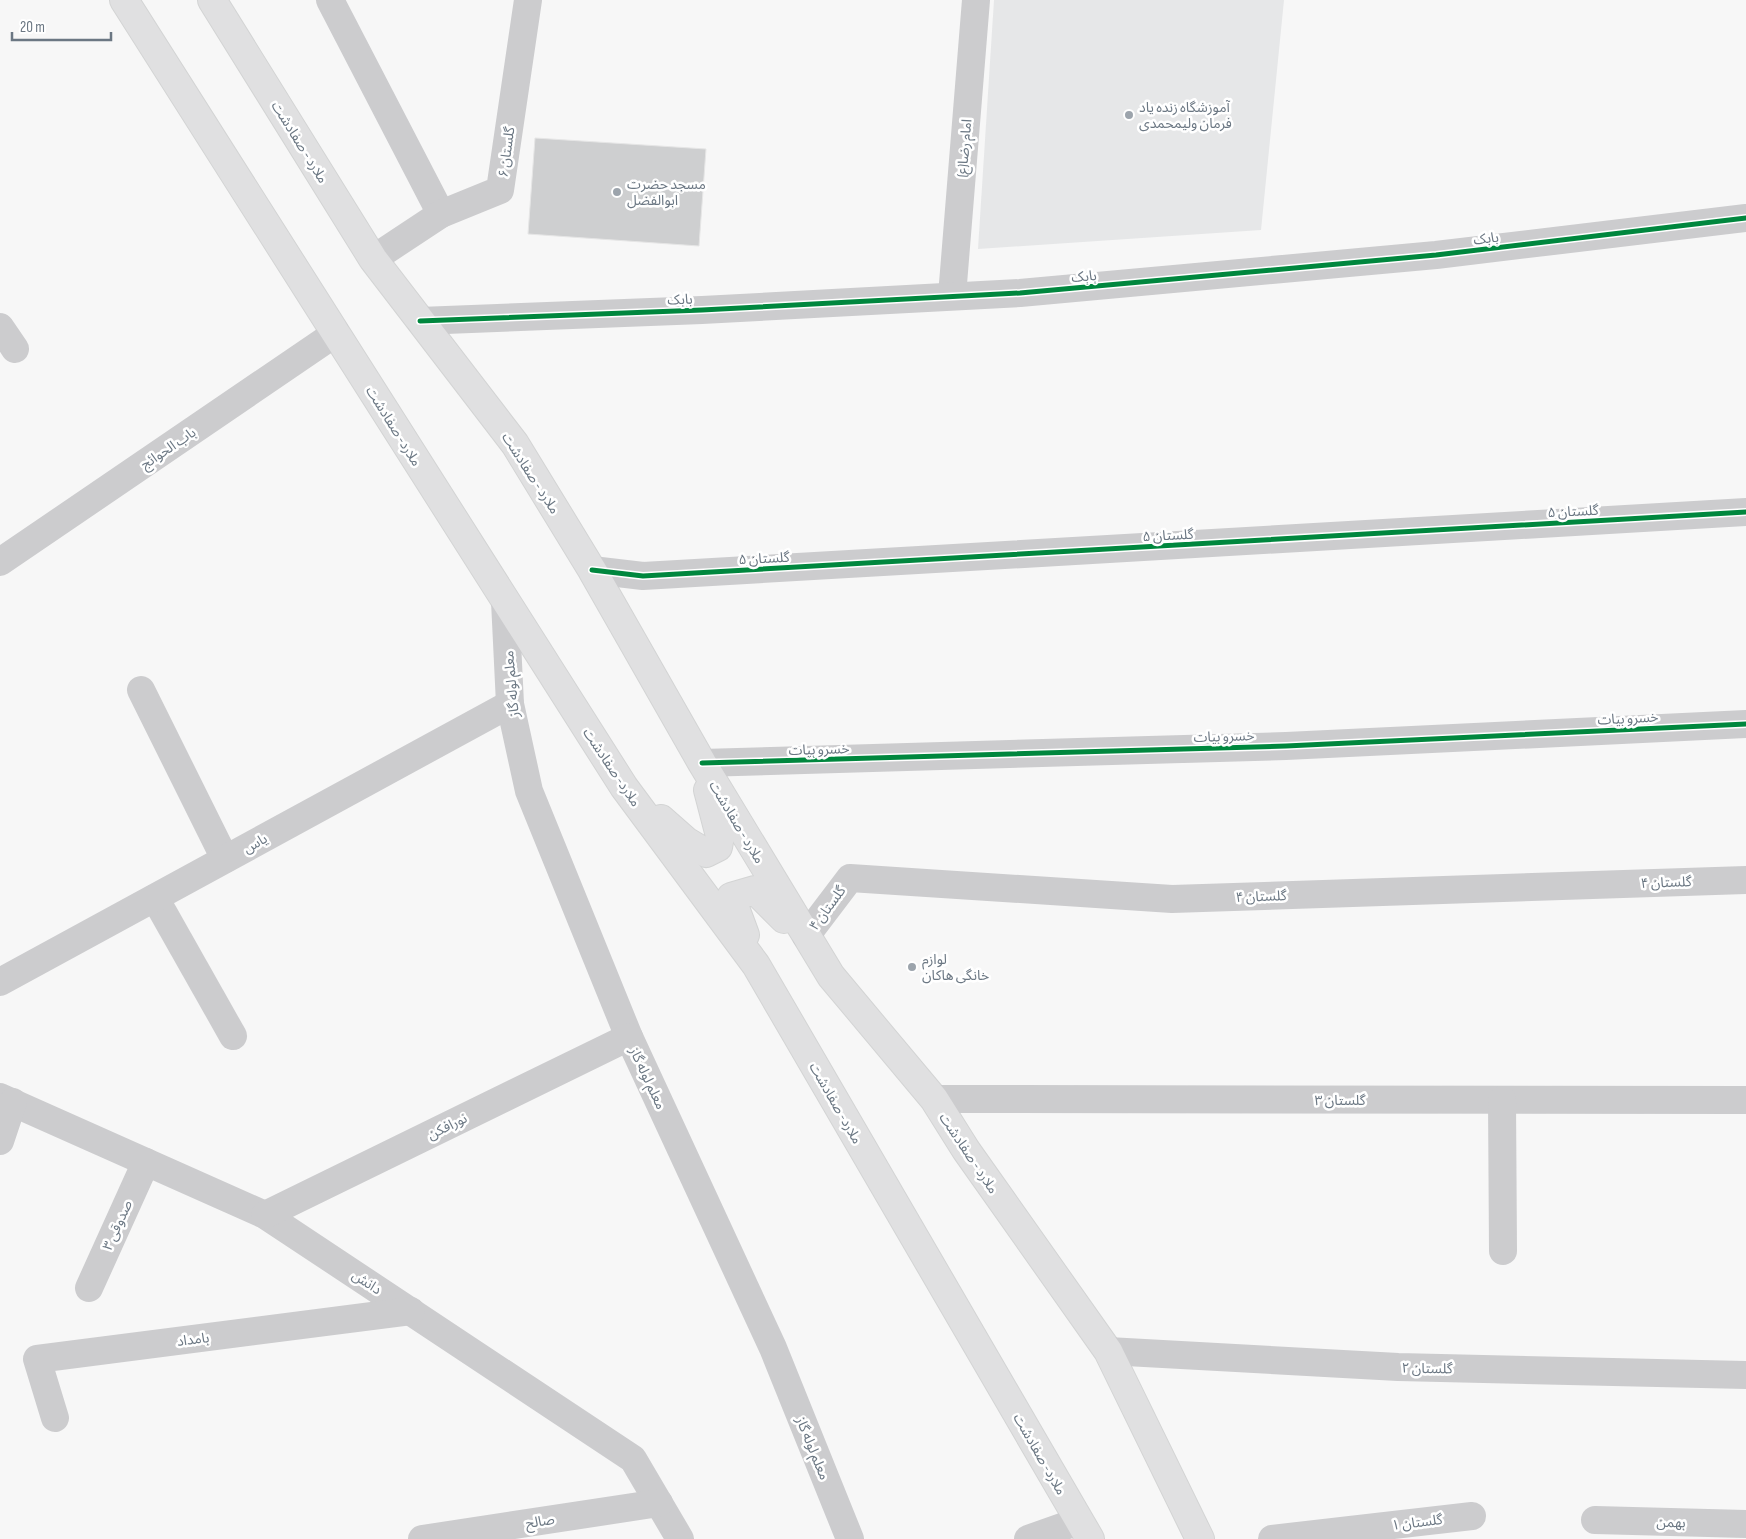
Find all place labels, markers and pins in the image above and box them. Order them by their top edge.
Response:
place label: آموزشگاه زنده یاد فرمان ولیمحمدی [1139,99,1232,132]
marker: آموزشگاه زنده یاد فرمان ولیمحمدی [1123,109,1135,121]
place label: مسجد حضرت ابوالفضل [627,176,706,209]
marker: مسجد حضرت ابوالفضل [611,186,623,198]
place label: لوازم خانگی هاکان [922,951,989,984]
marker: لوازم خانگی هاکان [906,961,918,973]

